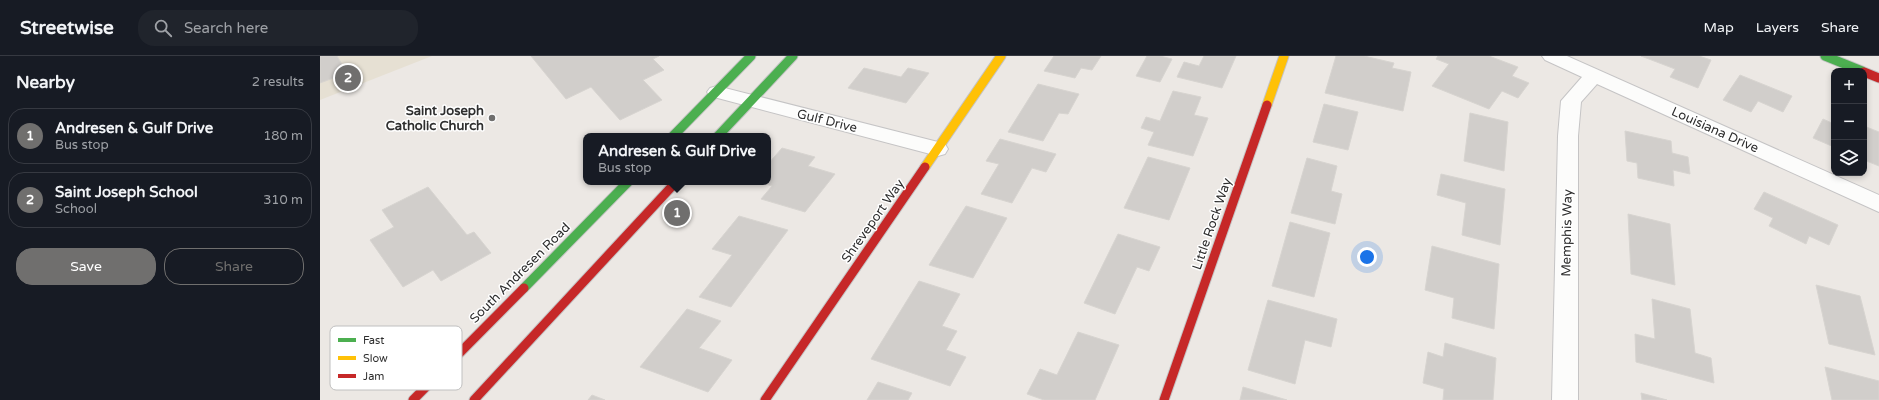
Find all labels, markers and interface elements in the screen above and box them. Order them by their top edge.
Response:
search box [138,10,418,46]
text: Streetwise [20,17,114,39]
icon: search [152,17,174,39]
text: Search here [184,19,268,37]
text: Map [1704,19,1734,36]
text: Layers [1756,19,1799,36]
text: Share [1821,19,1859,36]
pin: 2 [335,63,361,93]
map controls [1831,68,1867,176]
button: + [1831,68,1867,104]
text: Nearby [16,72,75,93]
text: 2 results [252,74,304,90]
place label: Saint Joseph Catholic Church [386,103,484,134]
street label: Louisiana Drive [1669,104,1761,156]
button: − [1831,104,1867,140]
street label: Gulf Drive [795,106,859,136]
marker: Saint Joseph Catholic Church [487,113,497,123]
text: Andresen & Gulf Drive [55,119,213,137]
text: 1 [26,128,34,144]
text: 180 m [263,128,303,144]
popup [583,133,771,185]
text: Bus stop [55,137,109,153]
button: layers [1831,140,1867,176]
text: Andresen & Gulf Drive [598,142,756,160]
text: Bus stop [598,160,652,176]
street label: Shreveport Way [838,176,908,266]
street label: Little Rock Way [1189,176,1235,272]
text: Saint Joseph School [55,183,198,201]
street label: Memphis Way [1558,189,1576,277]
text: 2 [26,192,34,208]
text: 310 m [263,192,303,208]
pin: 1 [664,198,690,228]
text: School [55,201,97,217]
street label: South Andresen Road [466,219,574,327]
your location [1357,247,1377,267]
button: Save [16,248,156,285]
button: Share [164,248,304,285]
legend [330,326,462,390]
text: Fast [363,334,384,347]
text: Slow [363,352,388,365]
text: Jam [363,370,384,383]

